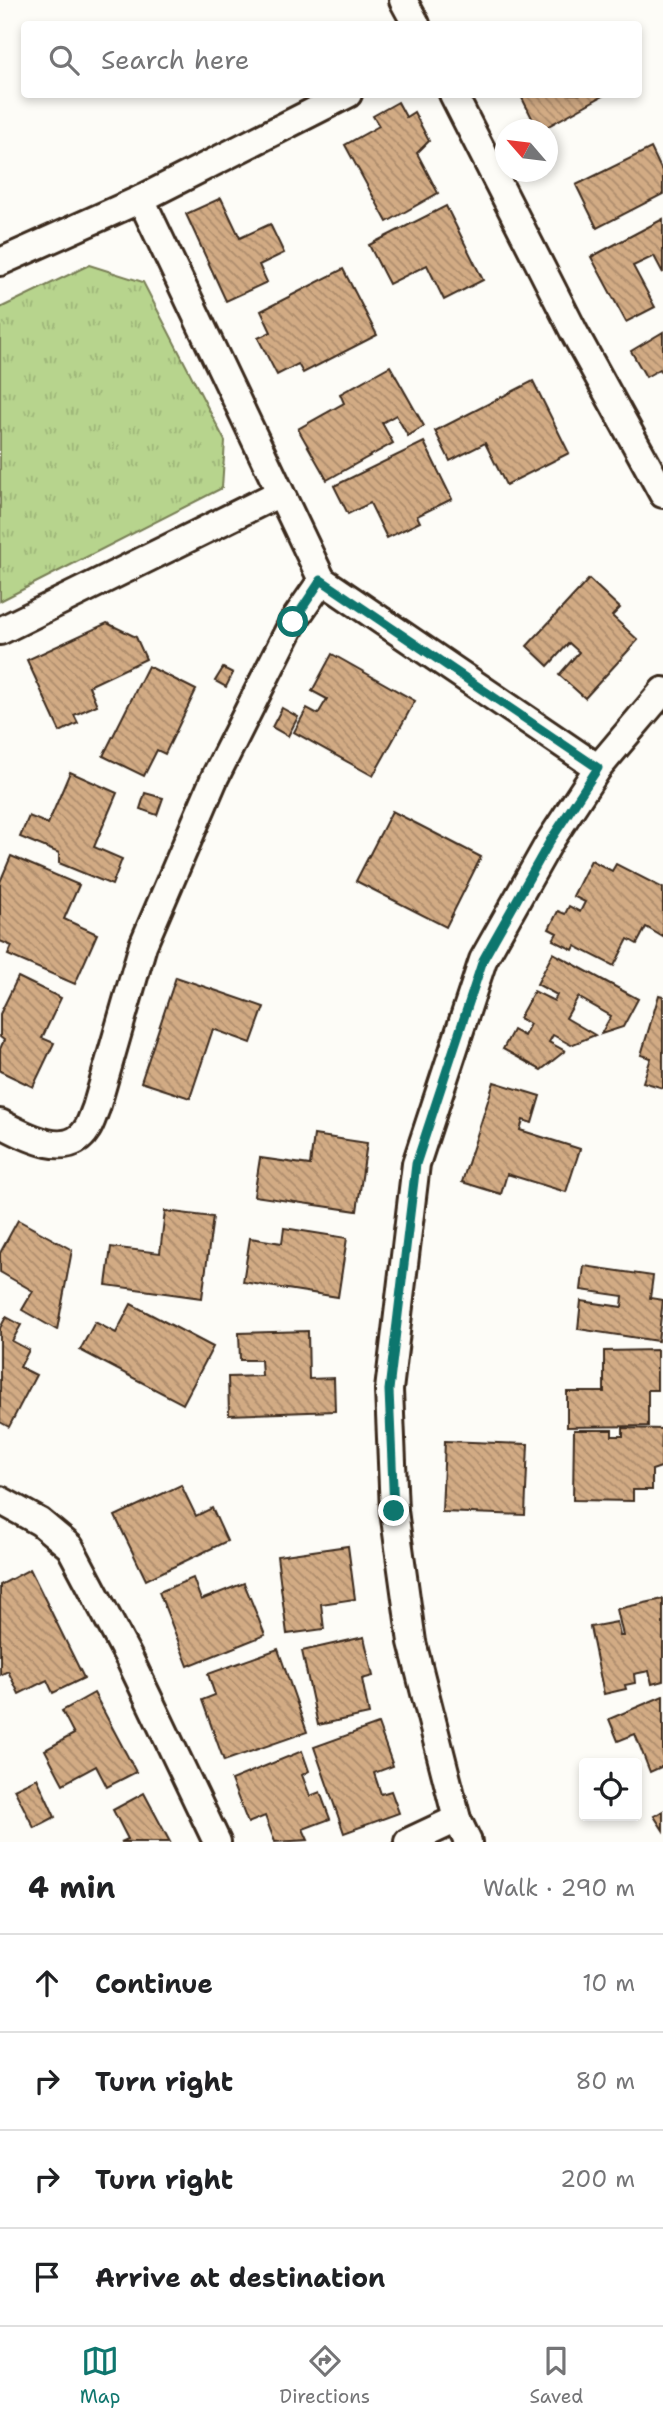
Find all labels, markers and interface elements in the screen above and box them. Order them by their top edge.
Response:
search box [21,21,642,98]
icon: search [45,41,83,79]
text: Search here [101,42,250,77]
north arrow [495,119,558,182]
route start [277,606,308,637]
route end [378,1495,409,1526]
map controls [579,1758,642,1821]
button: locate [579,1758,642,1821]
text: 4 min [28,1867,115,1908]
text: Walk · 290 m [483,1873,635,1903]
icon: ahead [28,1964,66,2002]
text: Continue [95,1966,213,2001]
text: 10 m [582,1968,635,1998]
icon: right [28,2062,66,2100]
text: Turn right [95,2064,233,2099]
text: 80 m [576,2066,635,2096]
icon: right [28,2160,66,2198]
text: Turn right [95,2162,233,2197]
text: 200 m [560,2164,635,2194]
icon: arrive [28,2258,66,2296]
text: Arrive at destination [95,2260,385,2295]
tab: Map [80,2342,120,2409]
tab: Directions [280,2342,370,2409]
tab: Saved [529,2342,583,2409]

